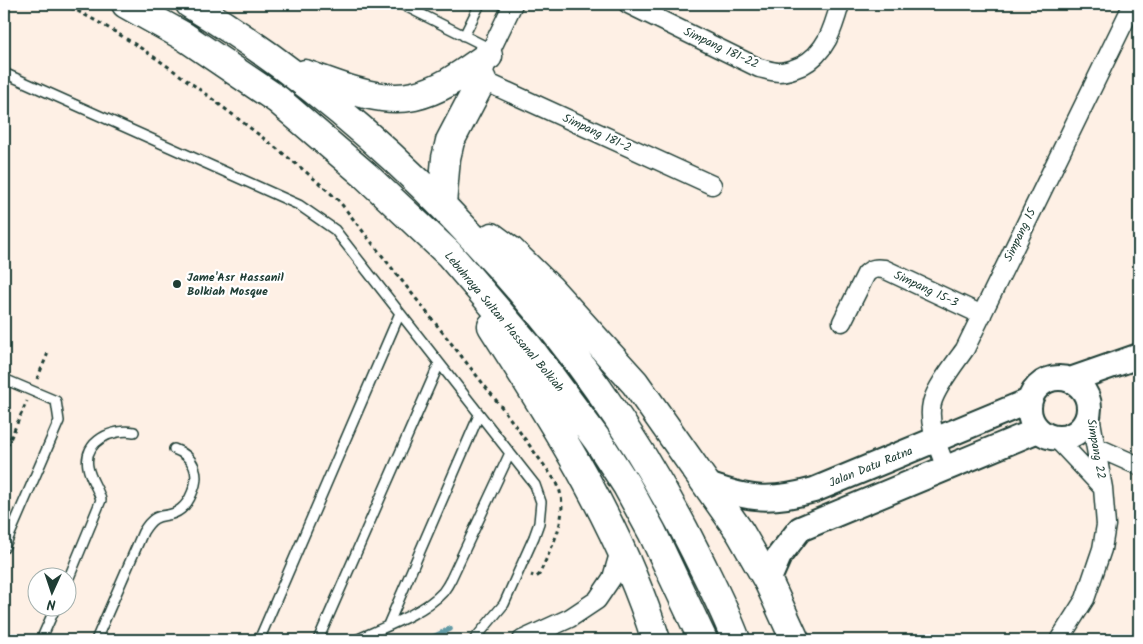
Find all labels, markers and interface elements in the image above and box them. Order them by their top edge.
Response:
street label: Simpang 181-22 [680,22,762,74]
street label: Simpang 181-2 [559,109,635,157]
street label: Simpang 15 [999,204,1042,265]
street label: Lebuhraya Sultan Hassanal Bolkiah [439,248,569,396]
street label: Simpang 15-3 [890,266,962,312]
place label: Jame'Asr Hassanil Bolkiah Mosque [187,268,284,301]
marker: Jame'Asr Hassanil Bolkiah Mosque [171,278,183,290]
street label: Simpang 22 [1081,417,1111,481]
street label: Jalan Datu Ratna [826,441,916,492]
north arrow [28,566,78,616]
text: N [46,593,56,615]

